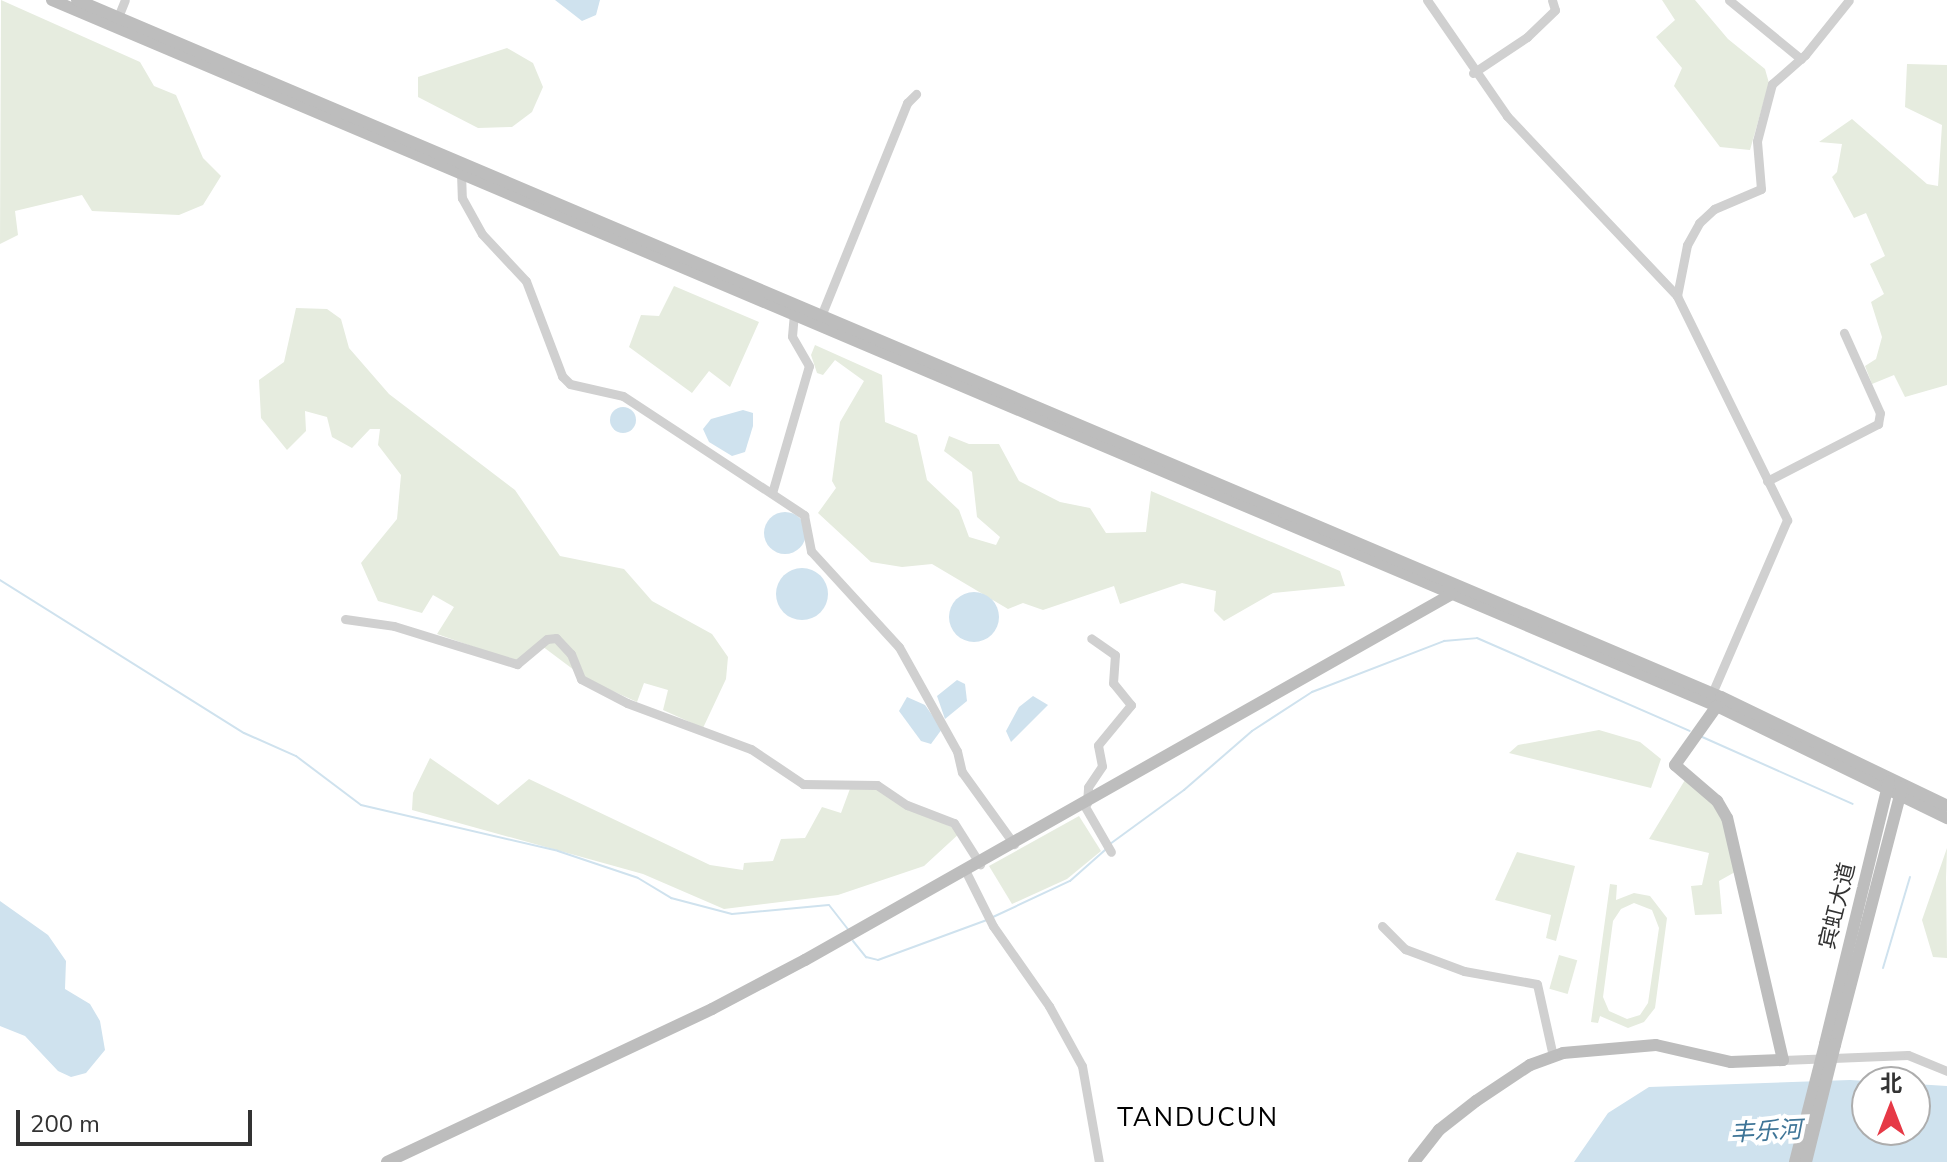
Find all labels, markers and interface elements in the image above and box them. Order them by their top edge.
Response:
street label: 宾虹大道 [1815,860,1861,952]
north arrow [1851,1066,1931,1146]
text: 北 [1880,1069,1902,1099]
scale bar [20,1094,256,1144]
district label: TANDUCUN [1117,1102,1279,1134]
text: 200 m [30,1108,100,1140]
water label: 丰乐河 [1729,1116,1803,1148]

